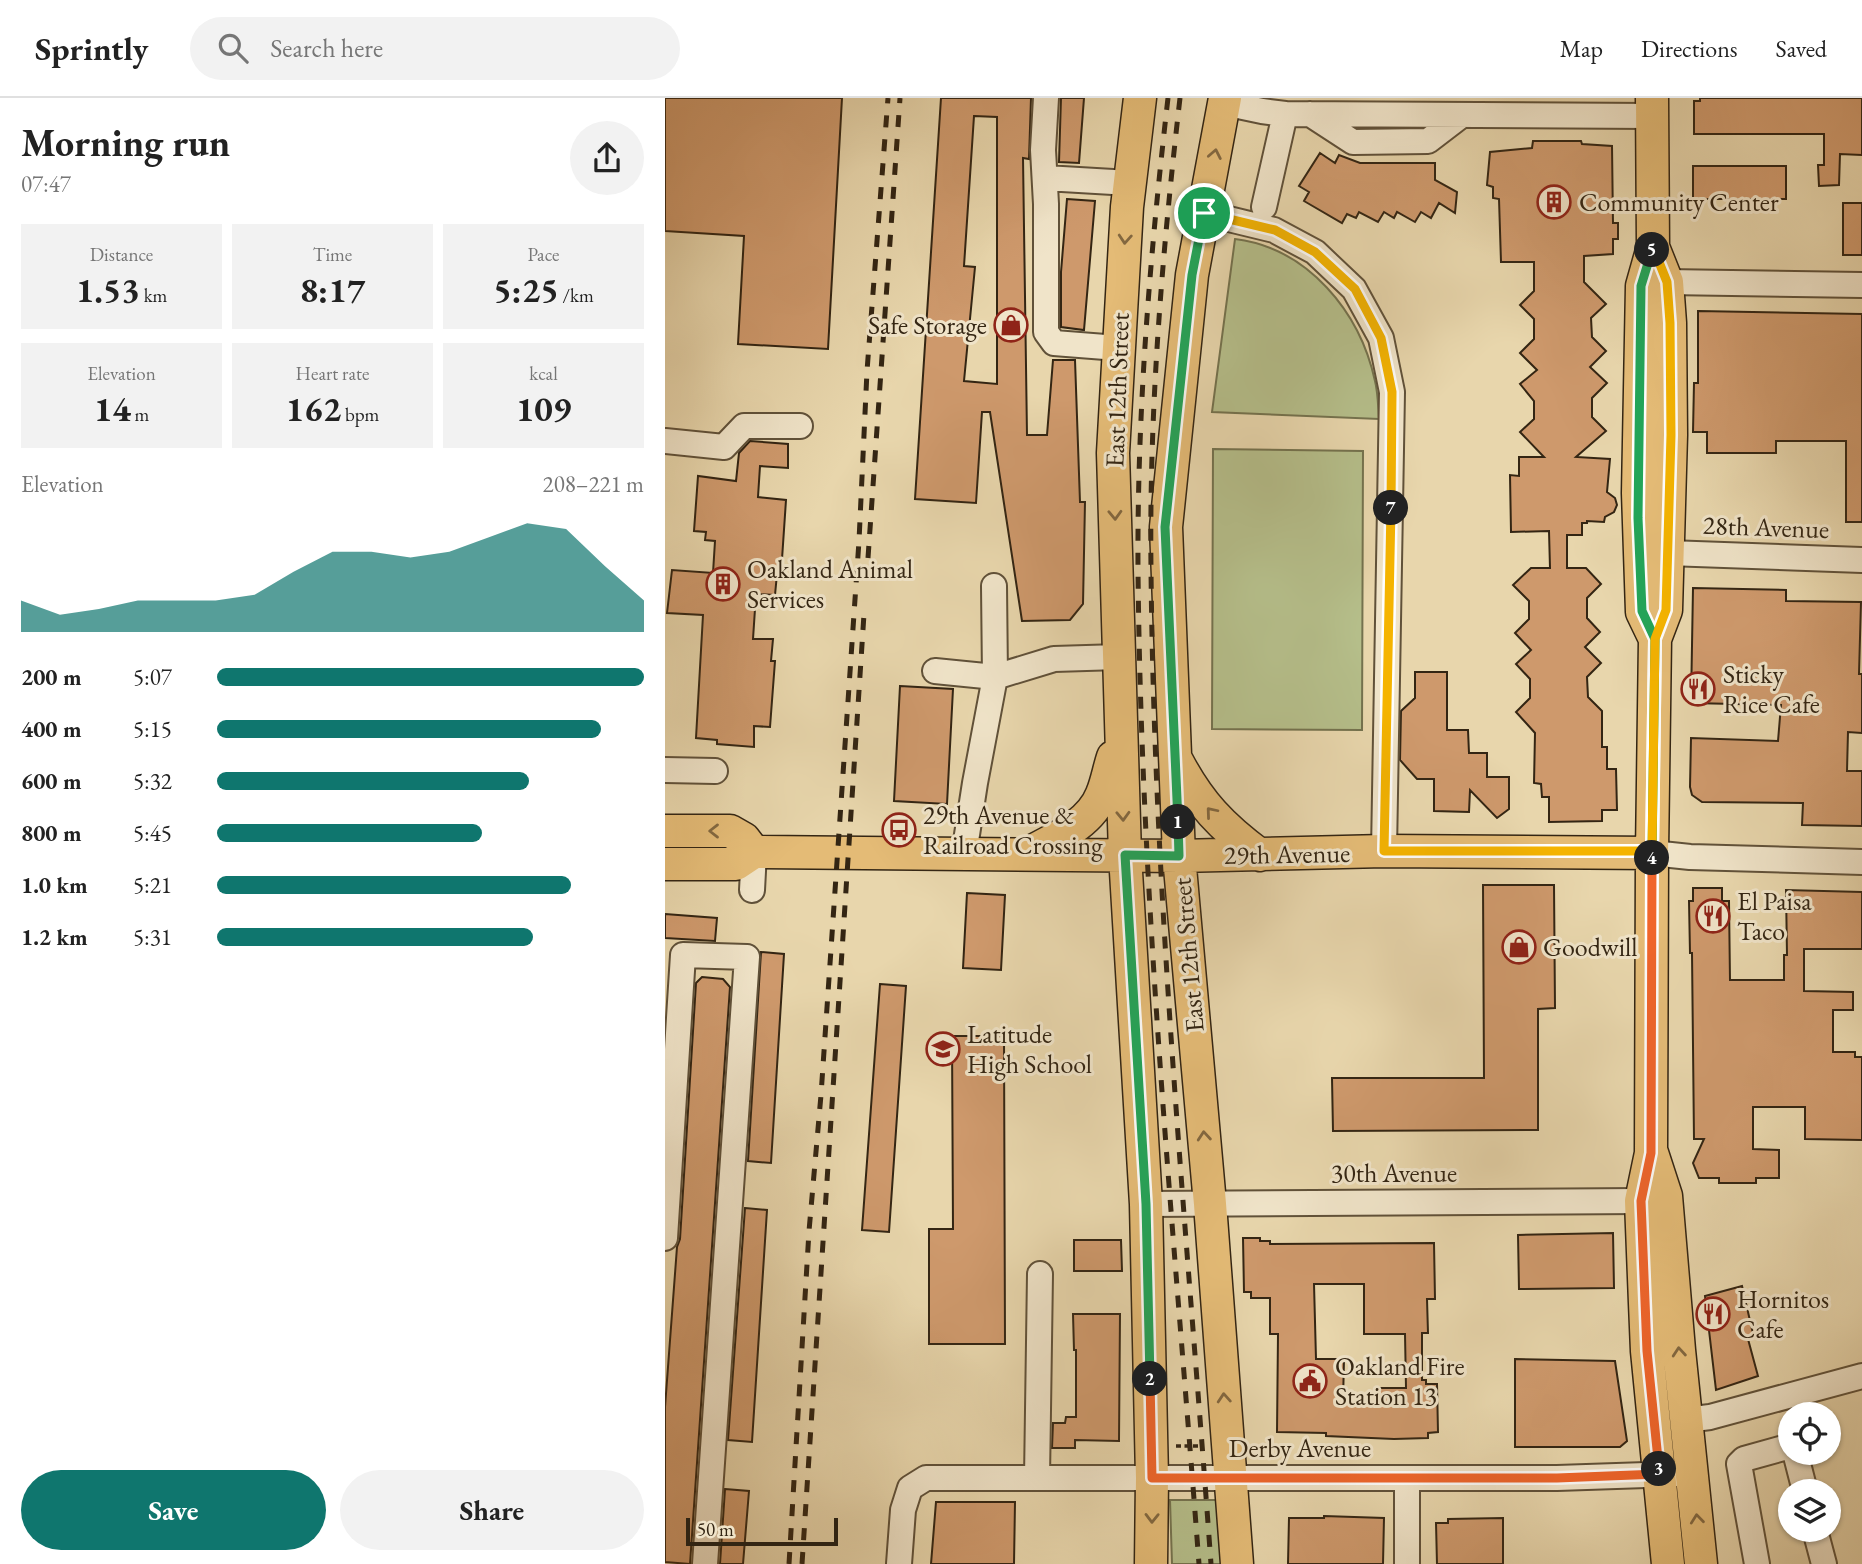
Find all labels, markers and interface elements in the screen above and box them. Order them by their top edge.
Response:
search box [190,17,680,80]
text: Sprintly [35,27,148,70]
icon: search [214,29,252,67]
text: Search here [270,31,383,65]
text: Map [1560,33,1603,64]
text: Directions [1641,33,1738,64]
text: Saved [1776,33,1827,64]
text: Morning run [21,118,230,167]
button: share [570,121,644,195]
one-way arrow [1206,148,1221,160]
text: 07:47 [21,169,71,199]
pin [1174,183,1234,243]
building icon: Community Center [1535,183,1573,221]
place label: Community Center [1579,185,1779,219]
icon: arrive [1185,194,1223,232]
pin: 5 [1635,232,1669,268]
one-way arrow [1118,234,1133,245]
text: 5 [1646,237,1657,262]
text: Distance [90,242,153,267]
text: Time [313,242,352,267]
text: Pace [528,242,559,267]
text: 1.53 [76,267,140,312]
text: 8:17 [300,267,365,312]
text: 5:25 [493,267,559,312]
text: km [140,283,167,308]
text: /km [559,283,594,308]
shop icon: Safe Storage [992,306,1030,344]
place label: Safe Storage [868,308,987,342]
street label: East 12th Street [1097,312,1137,468]
text: Elevation [87,361,156,386]
text: Heart rate [296,361,369,386]
text: kcal [529,361,558,386]
text: 14 [94,386,131,431]
text: 162 [286,386,341,431]
text: 109 [516,386,571,431]
text: m [131,402,149,427]
text: bpm [341,402,379,427]
text: Elevation [21,469,104,499]
text: 208–221 m [543,469,644,499]
pin: 7 [1373,490,1409,526]
text: 7 [1385,495,1396,520]
street label: 28th Avenue [1702,508,1830,546]
one-way arrow [1107,510,1122,521]
place label: Oakland Animal Services [747,552,913,616]
building icon: Oakland Animal Services [704,565,742,603]
place label: Sticky Rice Cafe [1723,657,1820,721]
text: 200 m [21,662,82,692]
text: 5:07 [133,662,172,692]
restaurant icon: Sticky Rice Cafe [1679,670,1717,708]
text: 400 m [21,714,82,744]
text: 5:15 [133,714,172,744]
text: 600 m [21,766,82,796]
text: 5:32 [133,766,172,796]
place label: 29th Avenue & Railroad Crossing [923,798,1103,862]
pin: 1 [1161,804,1195,840]
one-way arrow [1207,808,1219,821]
text: 1 [1172,809,1183,834]
bus stop icon: 29th Avenue & Railroad Crossing [880,811,918,849]
one-way arrow [1116,811,1131,822]
text: 800 m [21,818,82,848]
text: 5:45 [133,818,172,848]
one-way arrow [708,823,719,839]
street label: 29th Avenue [1224,836,1350,872]
pin: 4 [1635,840,1669,876]
text: 4 [1646,845,1657,870]
text: 1.0 km [21,870,88,900]
text: 5:21 [133,870,172,900]
street label: East 12th Street [1164,876,1212,1034]
place label: El Paisa Taco [1737,884,1812,948]
restaurant icon: El Paisa Taco [1694,897,1732,935]
text: 1.2 km [21,922,88,952]
text: 5:31 [133,922,172,952]
shop icon: Goodwill [1500,928,1538,966]
place label: Goodwill [1543,930,1638,964]
place label: Latitude High School [967,1017,1092,1081]
school or university icon: Latitude High School [924,1030,962,1068]
one-way arrow [1197,1131,1212,1142]
street label: 30th Avenue [1331,1156,1457,1190]
place label: Hornitos Cafe [1737,1282,1829,1346]
restaurant icon: Hornitos Cafe [1694,1295,1732,1333]
one-way arrow [1672,1347,1687,1358]
place label: Oakland Fire Station 13 [1335,1349,1465,1413]
pin: 2 [1133,1362,1168,1396]
public building icon: Oakland Fire Station 13 [1291,1362,1329,1400]
text: 2 [1144,1366,1155,1391]
one-way arrow [1217,1392,1232,1403]
map controls [1778,1402,1841,1542]
button: locate [1778,1402,1841,1465]
street label: Derby Avenue [1229,1431,1371,1465]
pin: 3 [1641,1452,1677,1486]
text: 3 [1653,1456,1664,1481]
button: Save [21,1470,326,1550]
button: Share [340,1470,644,1550]
button: layers [1778,1479,1841,1542]
one-way arrow [1144,1513,1160,1523]
one-way arrow [1689,1513,1704,1525]
scale bar [686,1515,838,1547]
text: 50 m [697,1517,734,1542]

